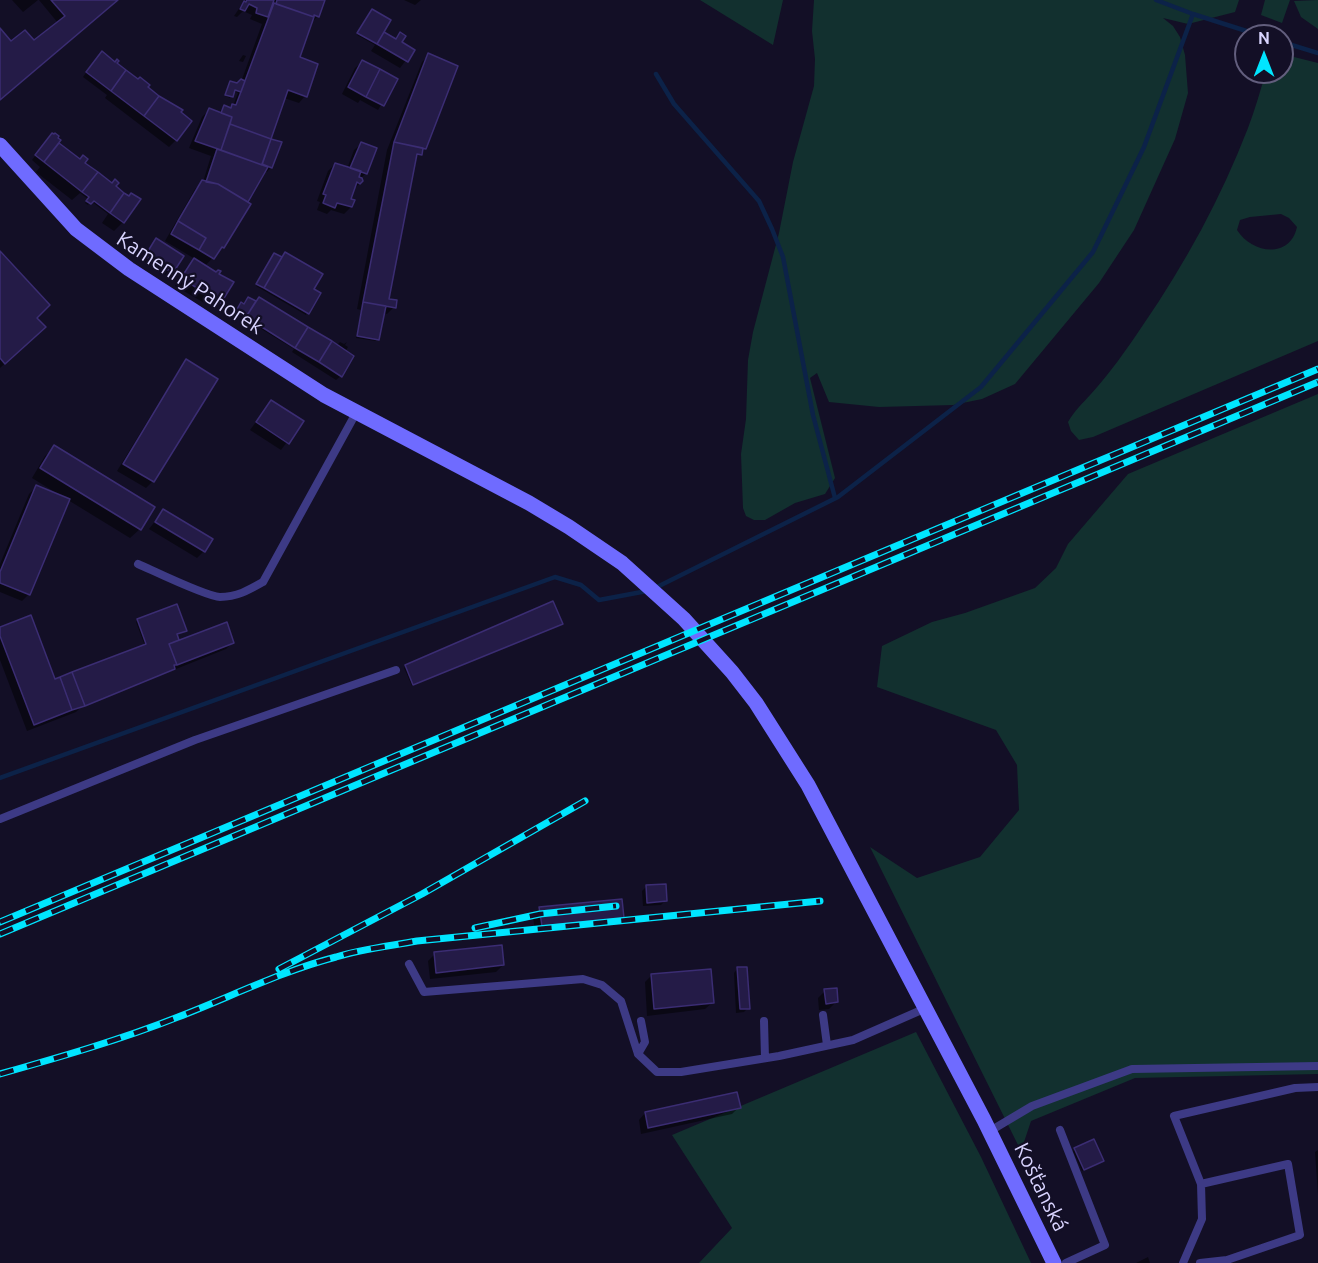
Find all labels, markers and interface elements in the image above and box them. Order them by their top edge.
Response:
north arrow [1234,24,1294,84]
text: N [1258,29,1270,47]
street label: Kamenný Pahorek [112,226,268,340]
street label: Košťanská [1009,1139,1073,1235]

